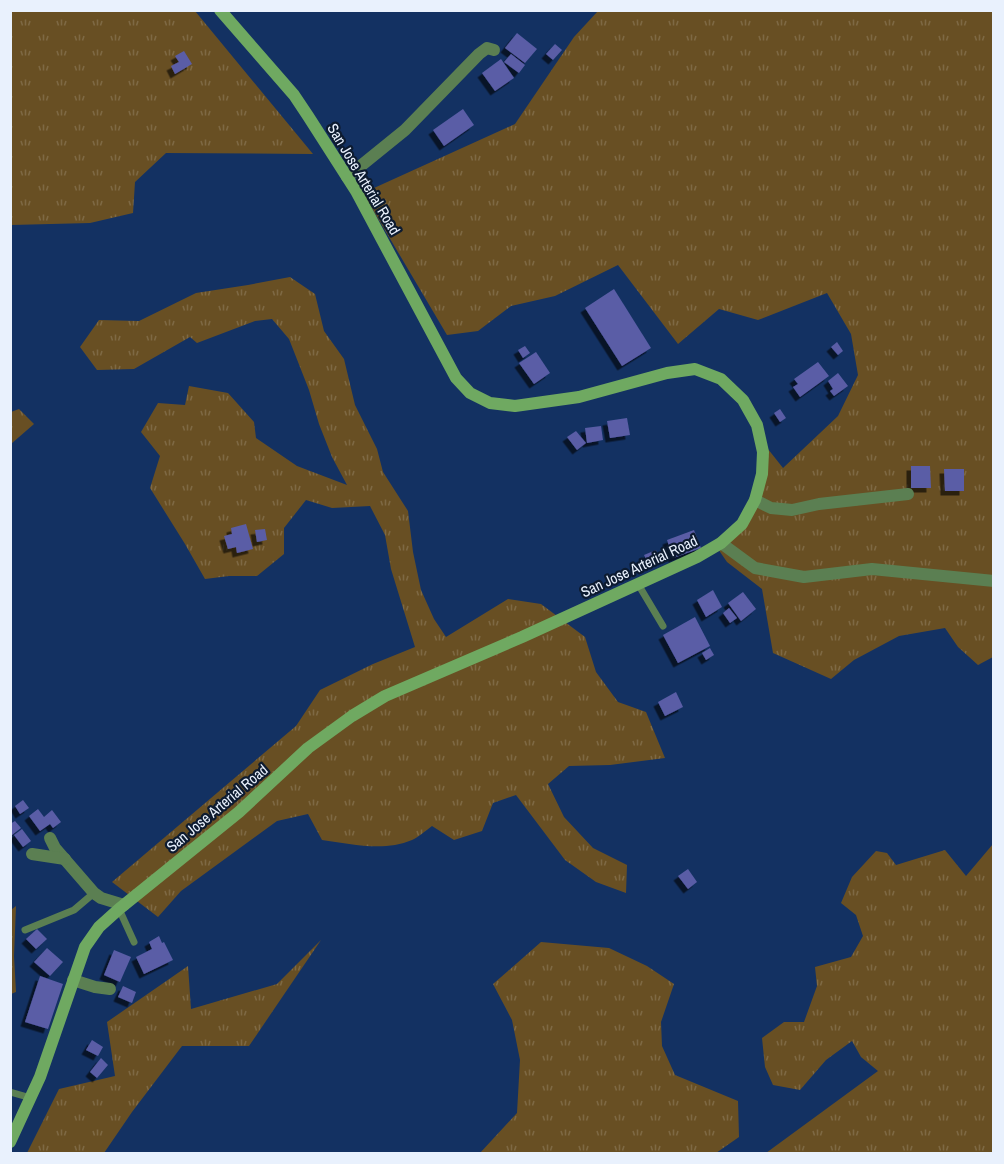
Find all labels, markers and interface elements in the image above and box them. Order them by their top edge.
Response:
street label: San Jose Arterial Road [322,119,406,239]
street label: San Jose Arterial Road [577,530,701,602]
street label: San Jose Arterial Road [162,759,272,857]

